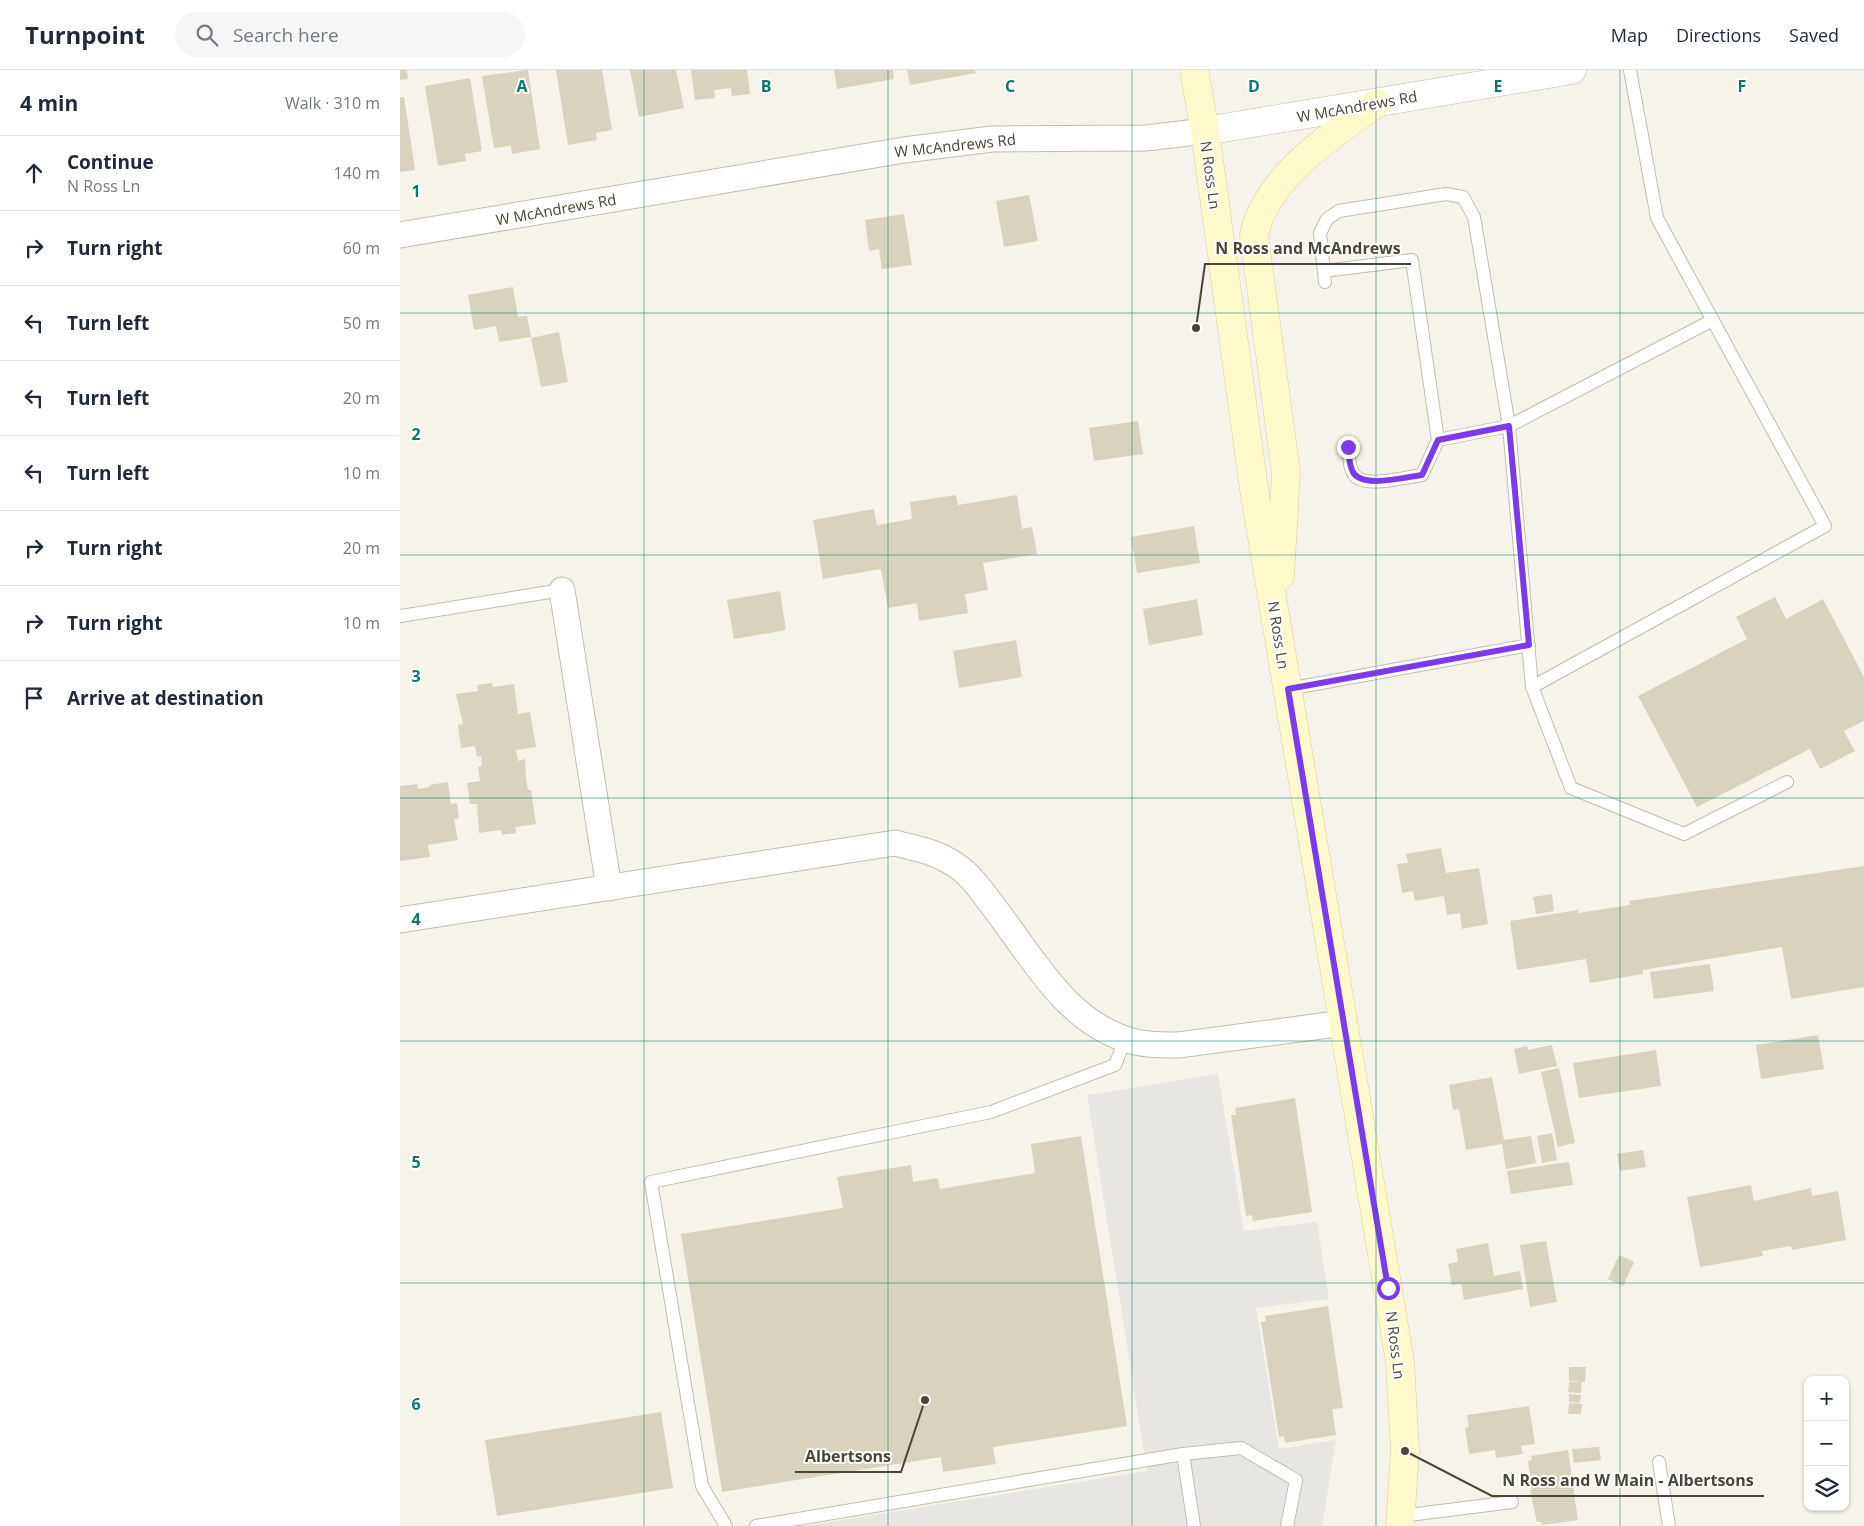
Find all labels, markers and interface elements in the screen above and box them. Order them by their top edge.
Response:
search box [175,12,525,57]
text: Turnpoint [25,18,145,51]
icon: search [193,21,221,49]
text: Search here [233,22,339,48]
text: Map [1611,23,1648,47]
text: Directions [1676,23,1761,47]
text: Saved [1789,23,1839,47]
text: A [516,75,528,97]
text: B [761,75,771,97]
text: C [1005,75,1015,97]
text: D [1248,75,1260,97]
text: E [1494,75,1503,97]
text: F [1738,75,1746,97]
street label: W McAndrews Rd [1295,86,1419,126]
text: 4 min [20,89,78,117]
text: Walk · 310 m [285,92,380,114]
street label: W McAndrews Rd [893,129,1017,161]
street label: N Ross Ln [1196,140,1226,210]
text: Continue [67,149,154,175]
icon: ahead [20,159,48,187]
text: 140 m [334,162,380,184]
text: N Ross Ln [67,175,140,197]
text: 1 [411,180,421,202]
street label: W McAndrews Rd [494,189,618,229]
callout: N Ross and McAndrews [1205,233,1411,264]
icon: right [20,234,48,262]
text: Turn right [67,235,162,261]
text: 60 m [343,237,380,259]
text: N Ross and McAndrews [1215,237,1401,259]
icon: left [20,309,48,337]
text: Turn left [67,310,149,336]
text: 50 m [343,312,380,334]
icon: left [20,384,48,412]
text: Turn left [67,385,149,411]
text: 20 m [343,387,380,409]
text: 2 [411,423,421,445]
route end [1337,436,1360,459]
icon: left [20,459,48,487]
text: Turn left [67,460,149,486]
text: 10 m [343,462,380,484]
icon: right [20,534,48,562]
text: Turn right [67,535,162,561]
text: 20 m [343,537,380,559]
street label: N Ross Ln [1264,600,1294,670]
icon: right [20,609,48,637]
text: Turn right [67,610,162,636]
text: 10 m [343,612,380,634]
text: 3 [411,665,421,687]
icon: arrive [20,684,48,712]
text: Arrive at destination [67,685,264,711]
text: 4 [411,908,421,930]
text: 5 [411,1151,421,1173]
route start [1377,1277,1400,1300]
street label: N Ross Ln [1382,1310,1410,1380]
map controls [1804,1376,1849,1511]
button: + [1804,1376,1849,1421]
text: 6 [411,1393,421,1415]
button: − [1804,1421,1849,1466]
callout: Albertsons [795,1441,901,1472]
text: Albertsons [805,1445,891,1467]
callout: N Ross and W Main - Albertsons [1492,1465,1764,1496]
button: layers [1804,1466,1849,1511]
text: N Ross and W Main - Albertsons [1502,1469,1754,1491]

